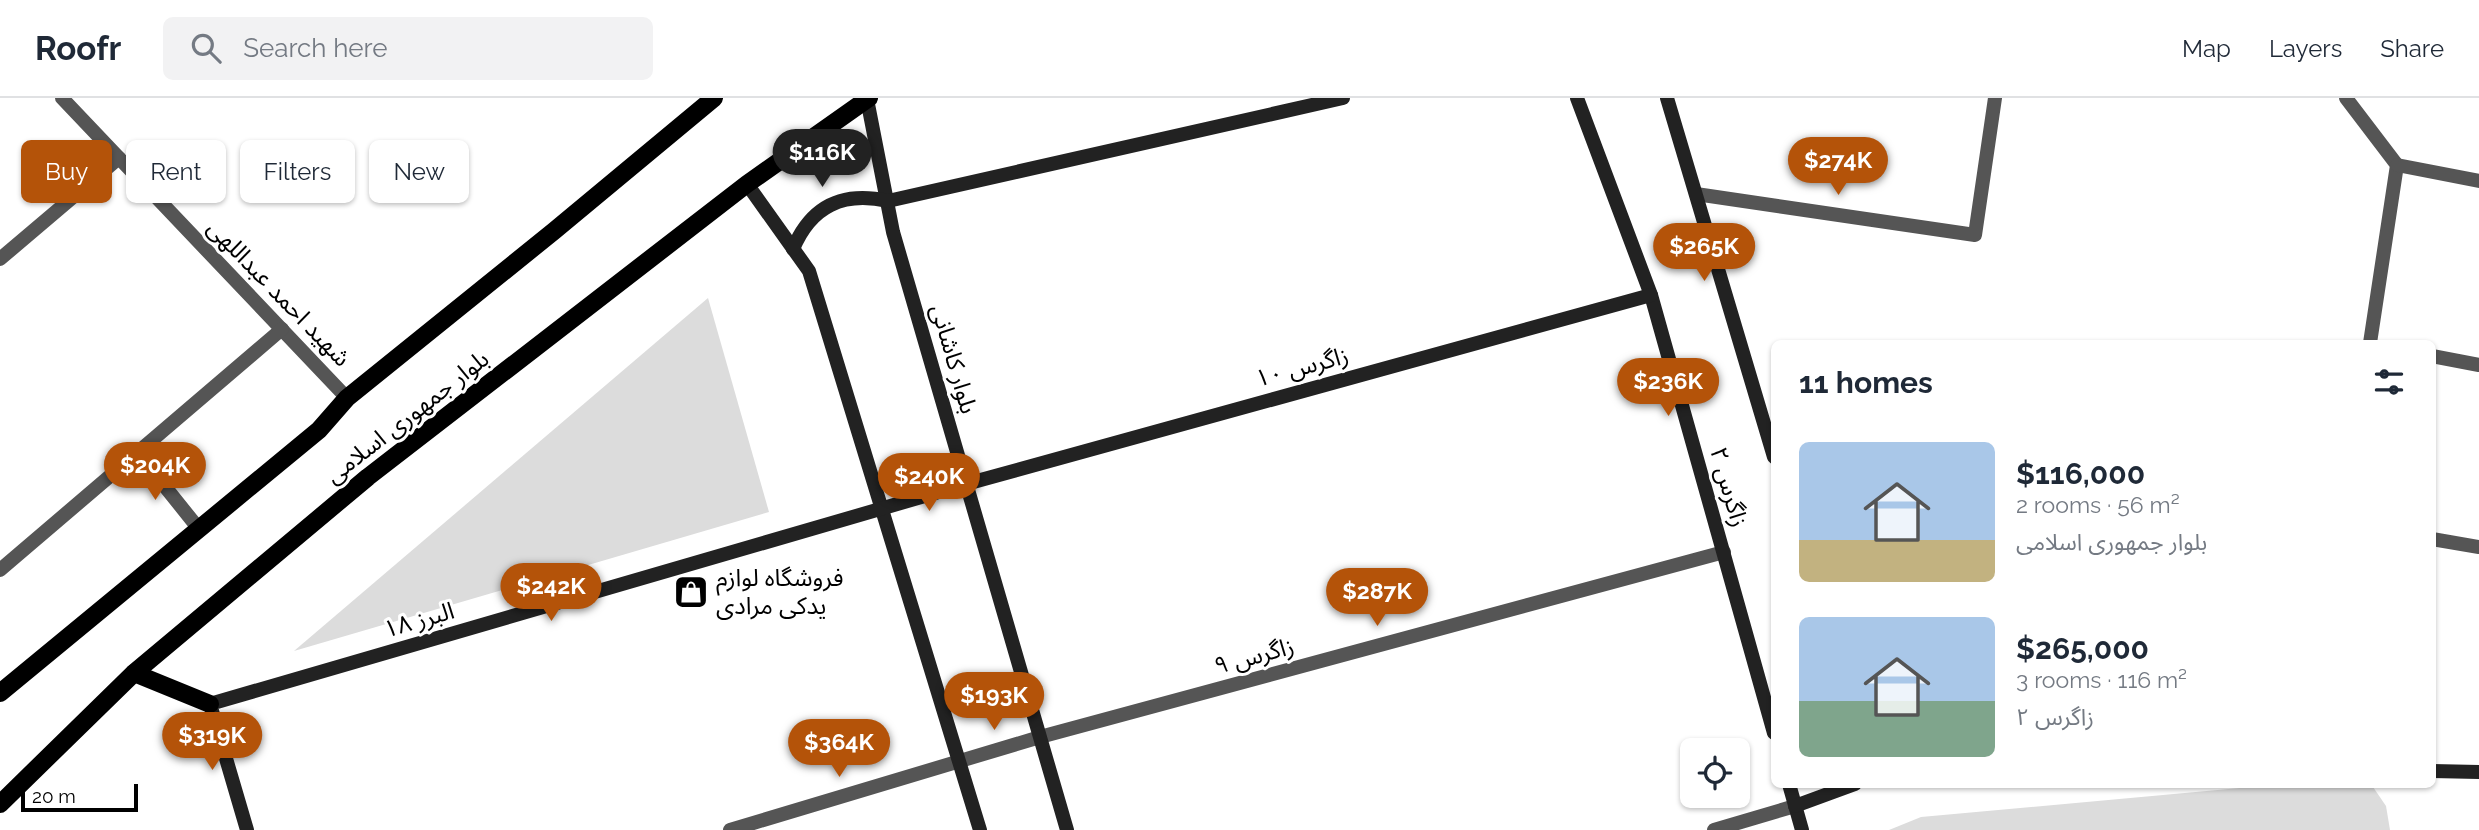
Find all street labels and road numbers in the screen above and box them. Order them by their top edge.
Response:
street label: شهید احمد عبداللهی [202,213,357,372]
street label: بلوار کاشانی [925,301,984,417]
street label: زاگرس ۱۰ [1252,340,1352,393]
street label: بلوار جمهوری اسلامی [319,344,494,489]
street label: زاگرس ۲ [1704,444,1755,530]
street label: البرز ۱۸ [380,596,458,643]
street label: زاگرس ۹ [1211,631,1297,680]

